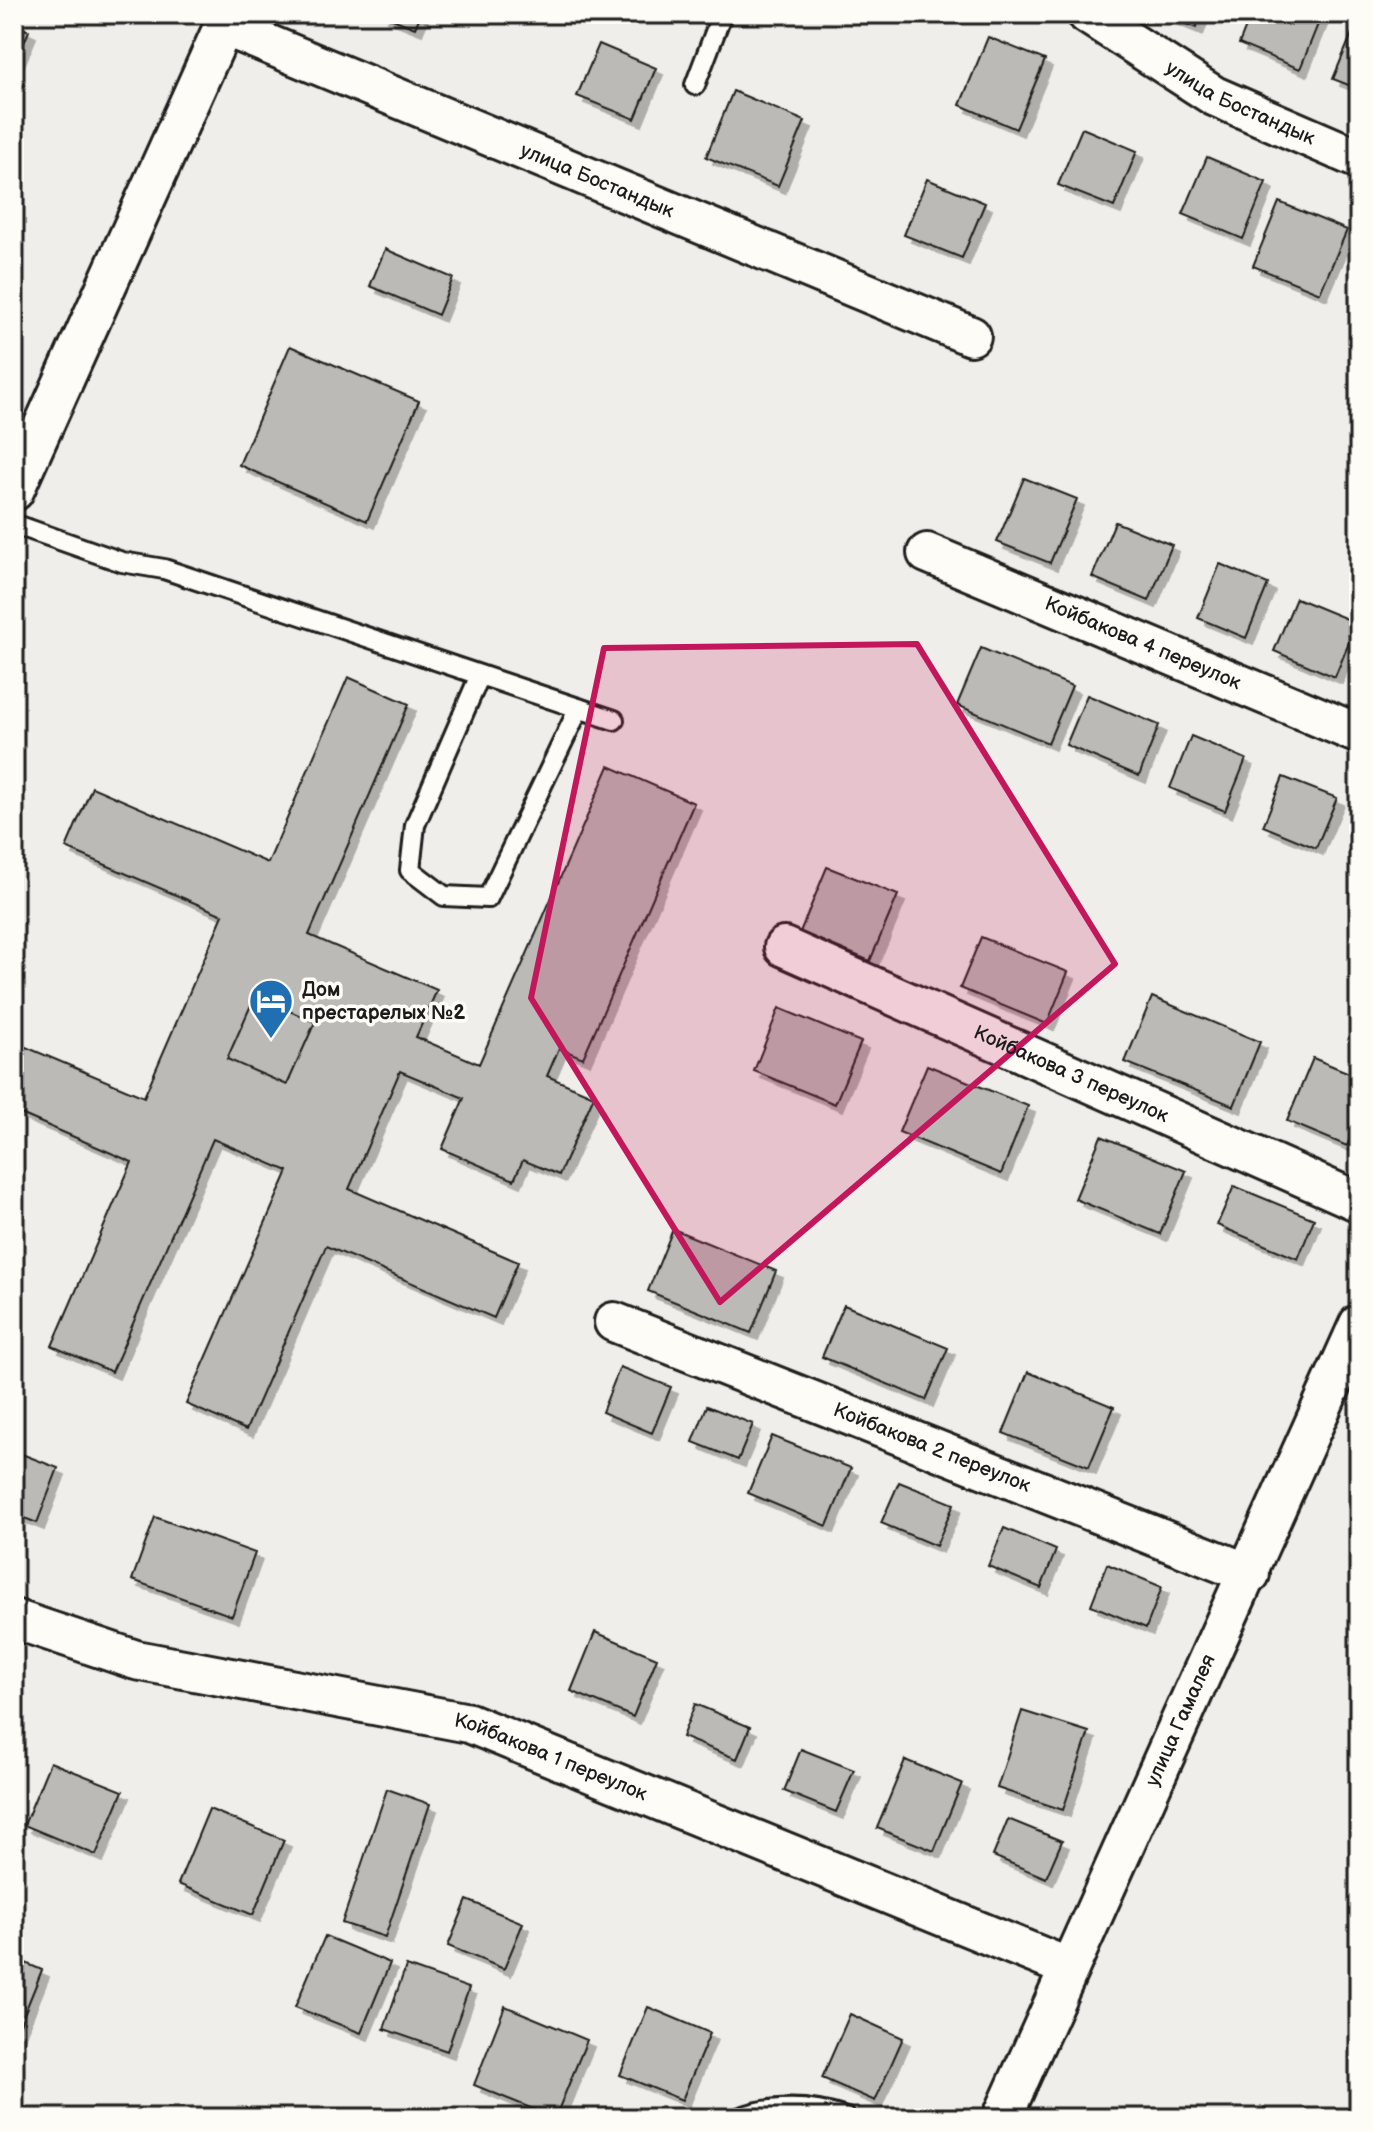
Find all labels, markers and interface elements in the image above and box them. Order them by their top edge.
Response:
street label: улица Бостандык [1161,56,1319,151]
street label: улица Бостандык [517,138,678,224]
street label: Койбакова 4 переулок [1041,592,1245,695]
hotel icon: Дом престарелых №2 [247,977,295,1040]
place label: Дом престарелых №2 [302,978,465,1025]
street label: Койбакова 3 переулок [970,1021,1173,1128]
street label: Койбакова 2 переулок [830,1398,1034,1498]
street label: улица Гамалея [1141,1651,1221,1790]
street label: Койбакова 1 переулок [452,1708,651,1807]

